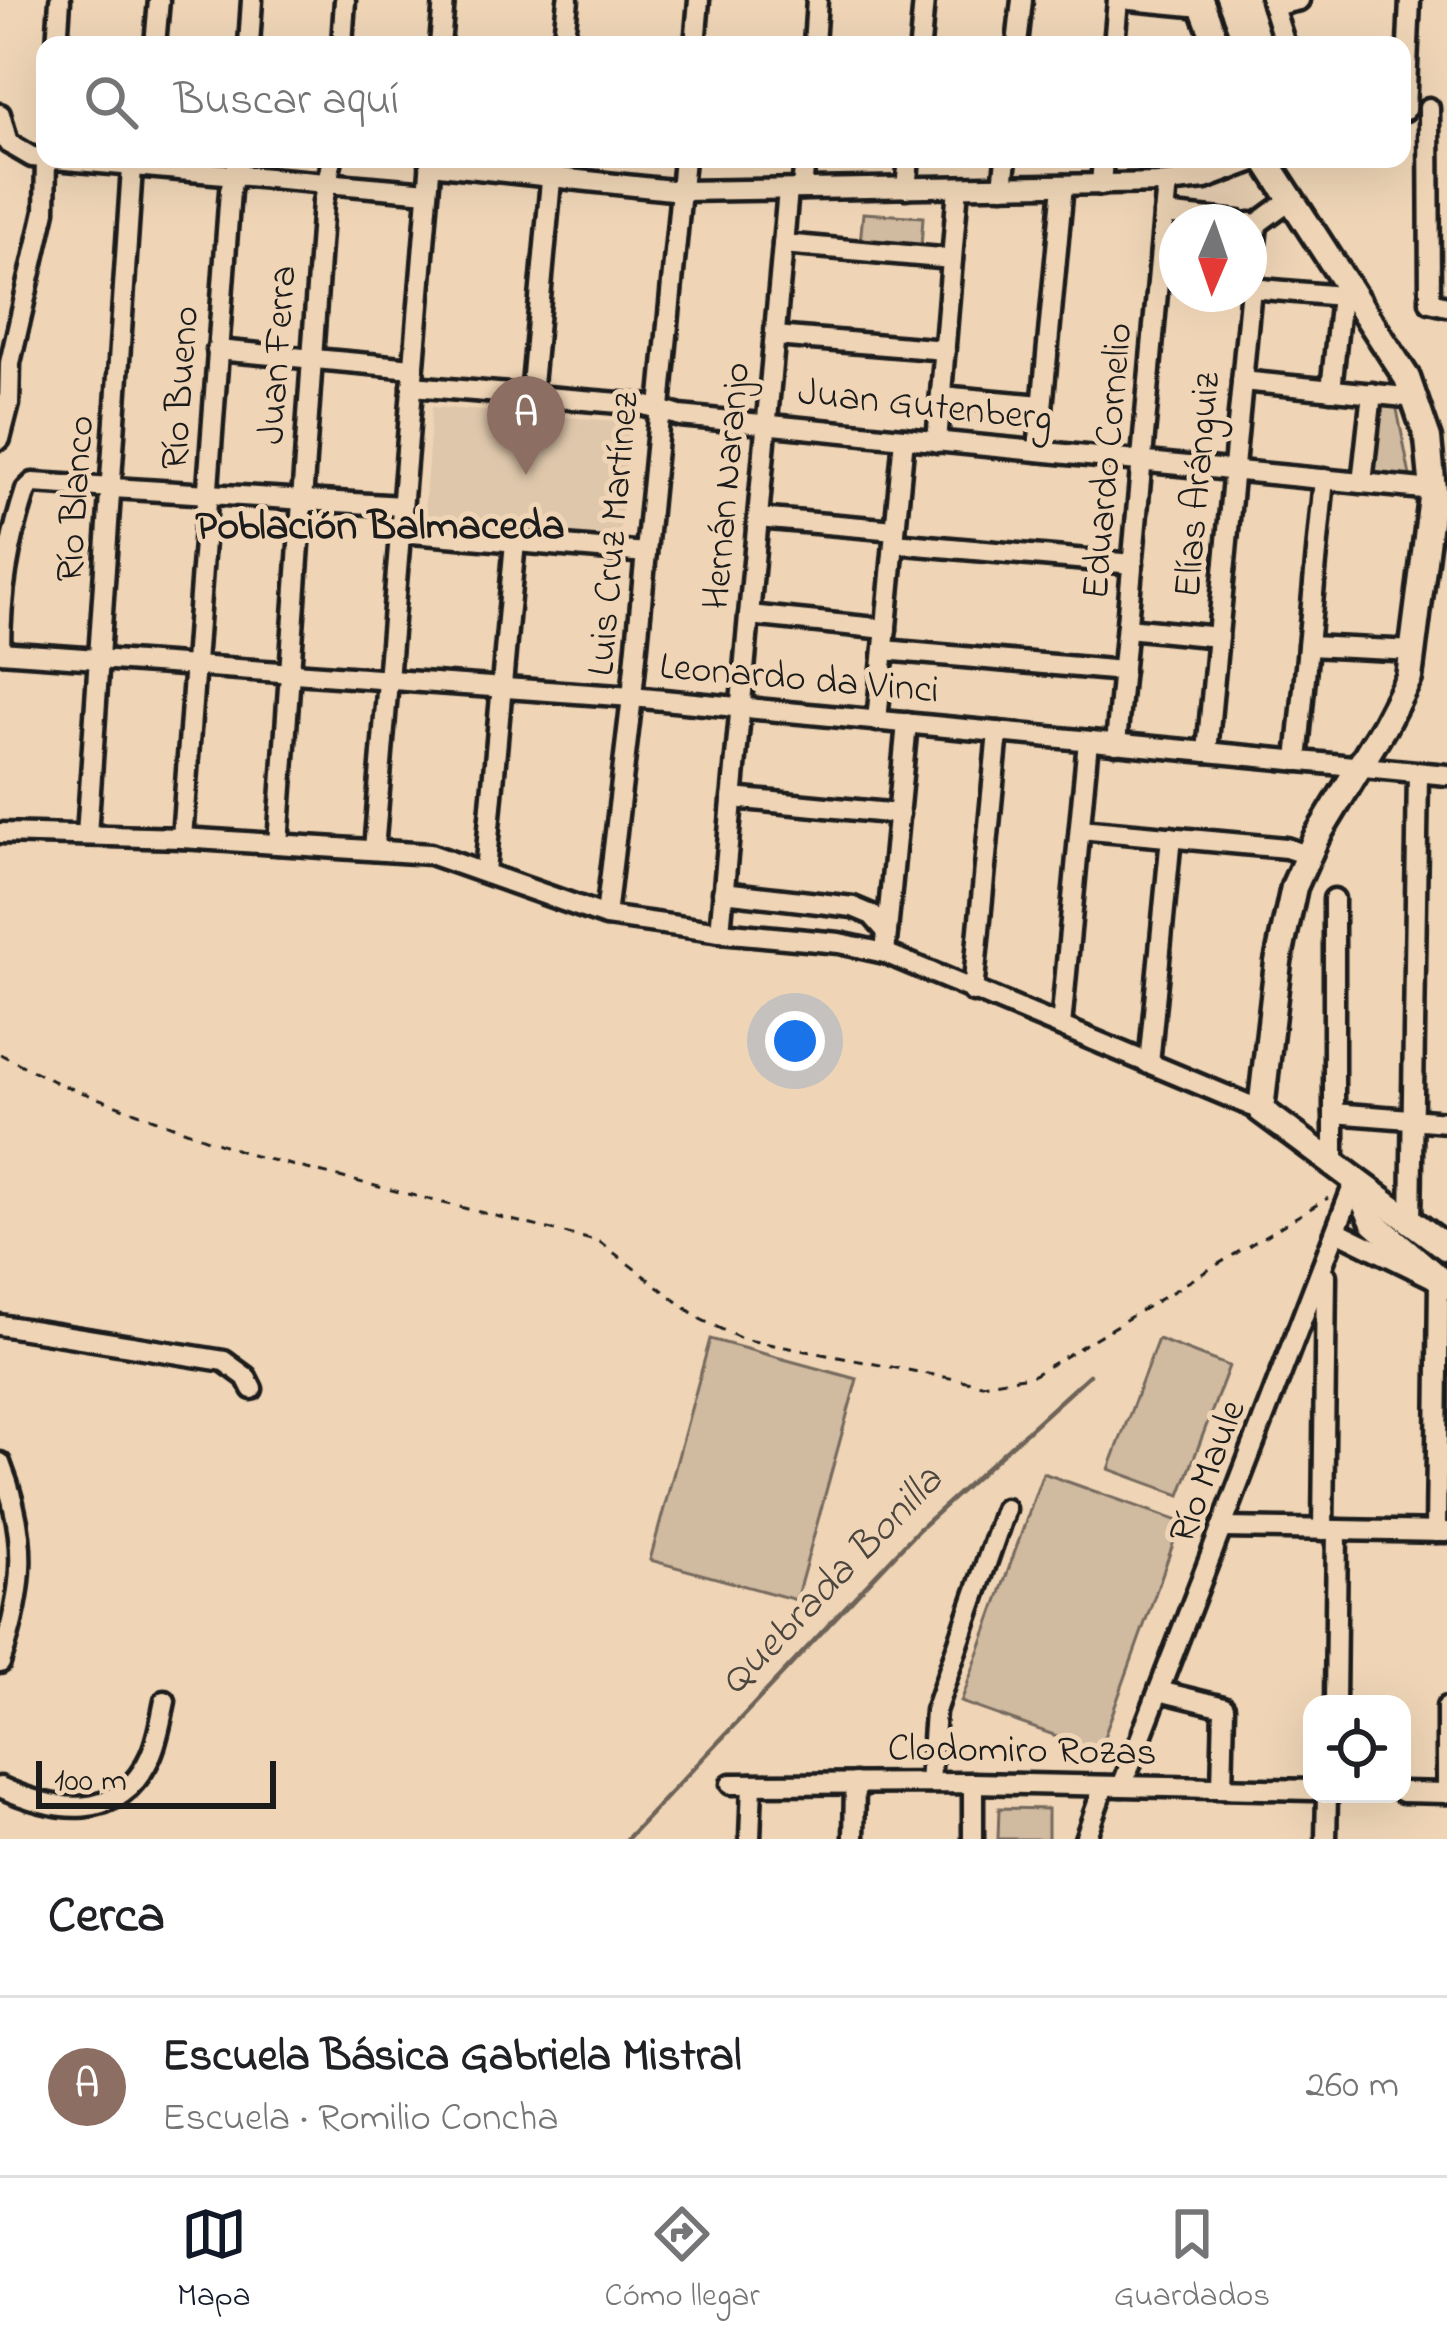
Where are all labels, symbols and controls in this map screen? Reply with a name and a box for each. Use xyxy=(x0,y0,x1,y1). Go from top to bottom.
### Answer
search box xyxy=(36,36,1411,168)
icon: search xyxy=(78,69,144,135)
text: Buscar aquí xyxy=(174,69,399,135)
north arrow xyxy=(1159,204,1267,312)
street label: Juan Ferra xyxy=(244,264,314,446)
street label: Río Bueno xyxy=(148,304,216,472)
street label: Eduardo Cornelio xyxy=(1069,320,1149,602)
street label: Hernán Naranjo xyxy=(689,360,767,612)
street label: Juan Gutenberg xyxy=(795,365,1055,449)
street label: Elías Aránguiz xyxy=(1161,369,1237,600)
pin: A xyxy=(487,376,565,475)
street label: Luis Cruz Martínez xyxy=(574,389,656,678)
street label: Río Blanco xyxy=(43,414,111,584)
district label: Población Balmaceda xyxy=(195,497,565,558)
street label: Leonardo da Vinci xyxy=(657,639,941,721)
your location xyxy=(765,1011,825,1071)
street label: Río Maule xyxy=(1156,1391,1263,1552)
water label: Quebrada Bonilla xyxy=(706,1452,959,1711)
map controls xyxy=(1303,1695,1411,1803)
button: locate xyxy=(1303,1695,1411,1803)
street label: Clodomiro Rozas xyxy=(887,1721,1157,1783)
scale bar xyxy=(36,1755,276,1808)
text: 100 m xyxy=(54,1758,127,1806)
text: Cerca xyxy=(48,1880,165,1955)
text: Escuela Básica Gabriela Mistral xyxy=(162,2025,741,2091)
text: A xyxy=(75,2058,99,2115)
text: 260 m xyxy=(1306,2058,1399,2115)
text: Escuela · Romilio Concha xyxy=(162,2091,558,2148)
tab: Mapa xyxy=(177,2201,251,2321)
tab: Cómo llegar xyxy=(605,2201,760,2321)
tab: Guardados xyxy=(1114,2201,1270,2321)

